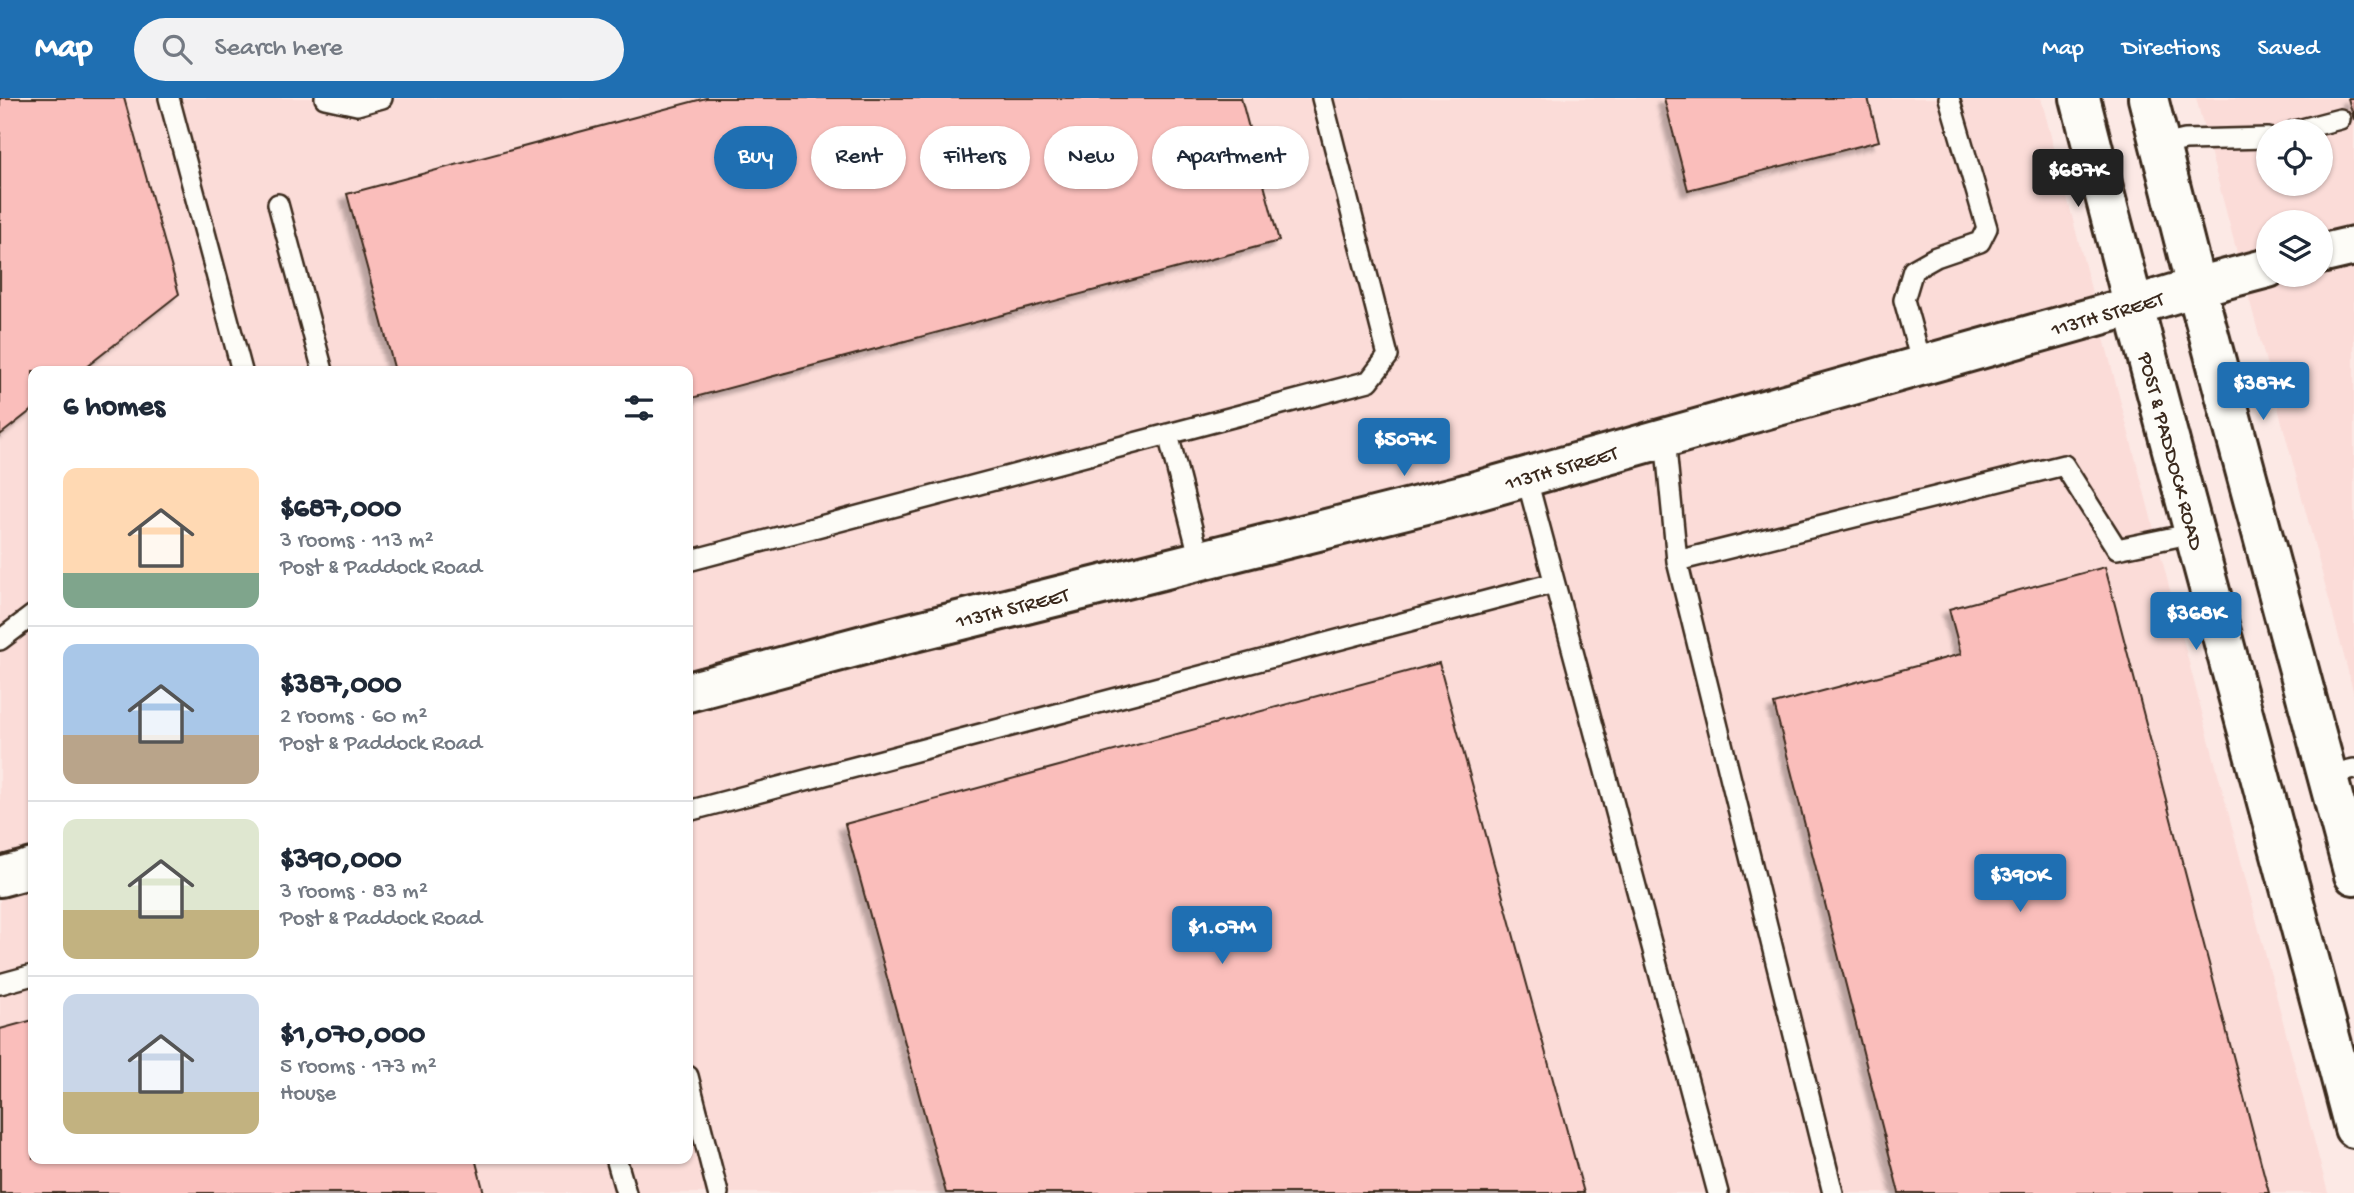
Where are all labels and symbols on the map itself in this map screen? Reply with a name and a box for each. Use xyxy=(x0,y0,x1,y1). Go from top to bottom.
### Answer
pin: $687K xyxy=(2029,150,2127,209)
street label: 113TH STREET xyxy=(2048,288,2168,345)
street label: POST & PADDOCK ROAD xyxy=(2130,350,2207,554)
pin: $387K xyxy=(2214,362,2312,422)
pin: $507K xyxy=(1355,418,1453,478)
street label: 113TH STREET xyxy=(1502,442,1622,499)
street label: 113TH STREET xyxy=(953,584,1073,637)
pin: $368K xyxy=(2147,592,2245,652)
pin: $390K xyxy=(1971,854,2069,914)
pin: $1.07M xyxy=(1165,906,1279,966)

